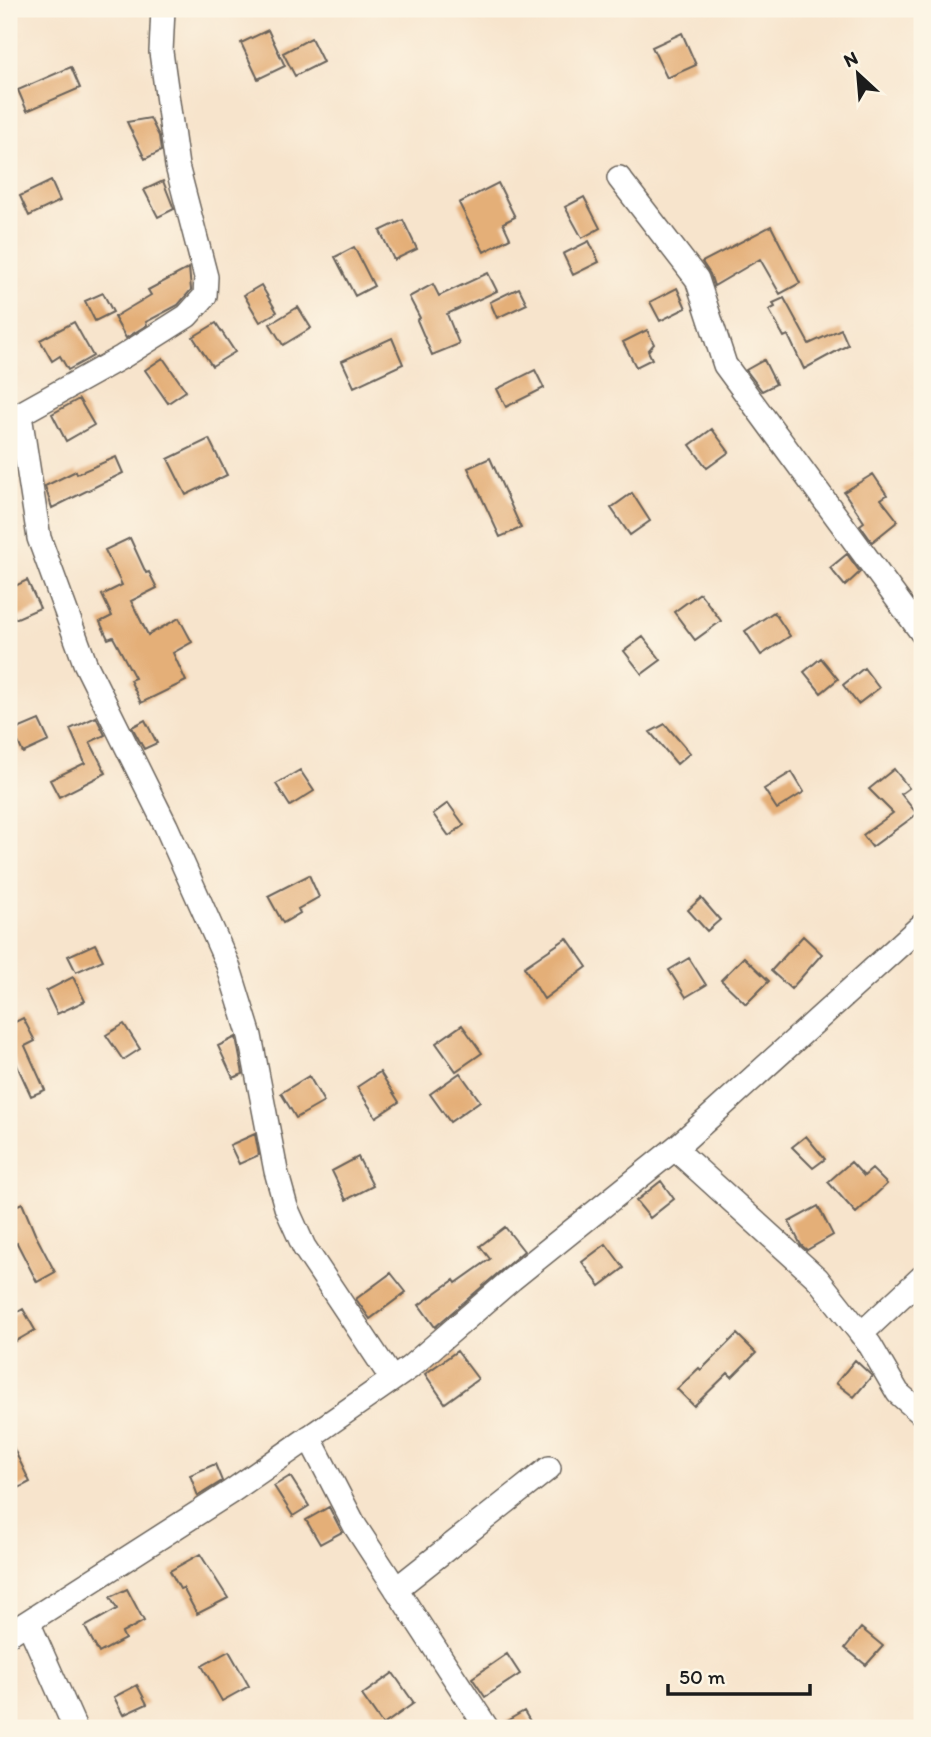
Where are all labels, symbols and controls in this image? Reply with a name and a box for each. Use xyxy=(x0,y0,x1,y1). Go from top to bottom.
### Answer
north arrow xyxy=(822,38,892,108)
text: N xyxy=(840,46,862,72)
scale bar xyxy=(668,1653,810,1697)
text: 50 m xyxy=(679,1664,726,1689)

